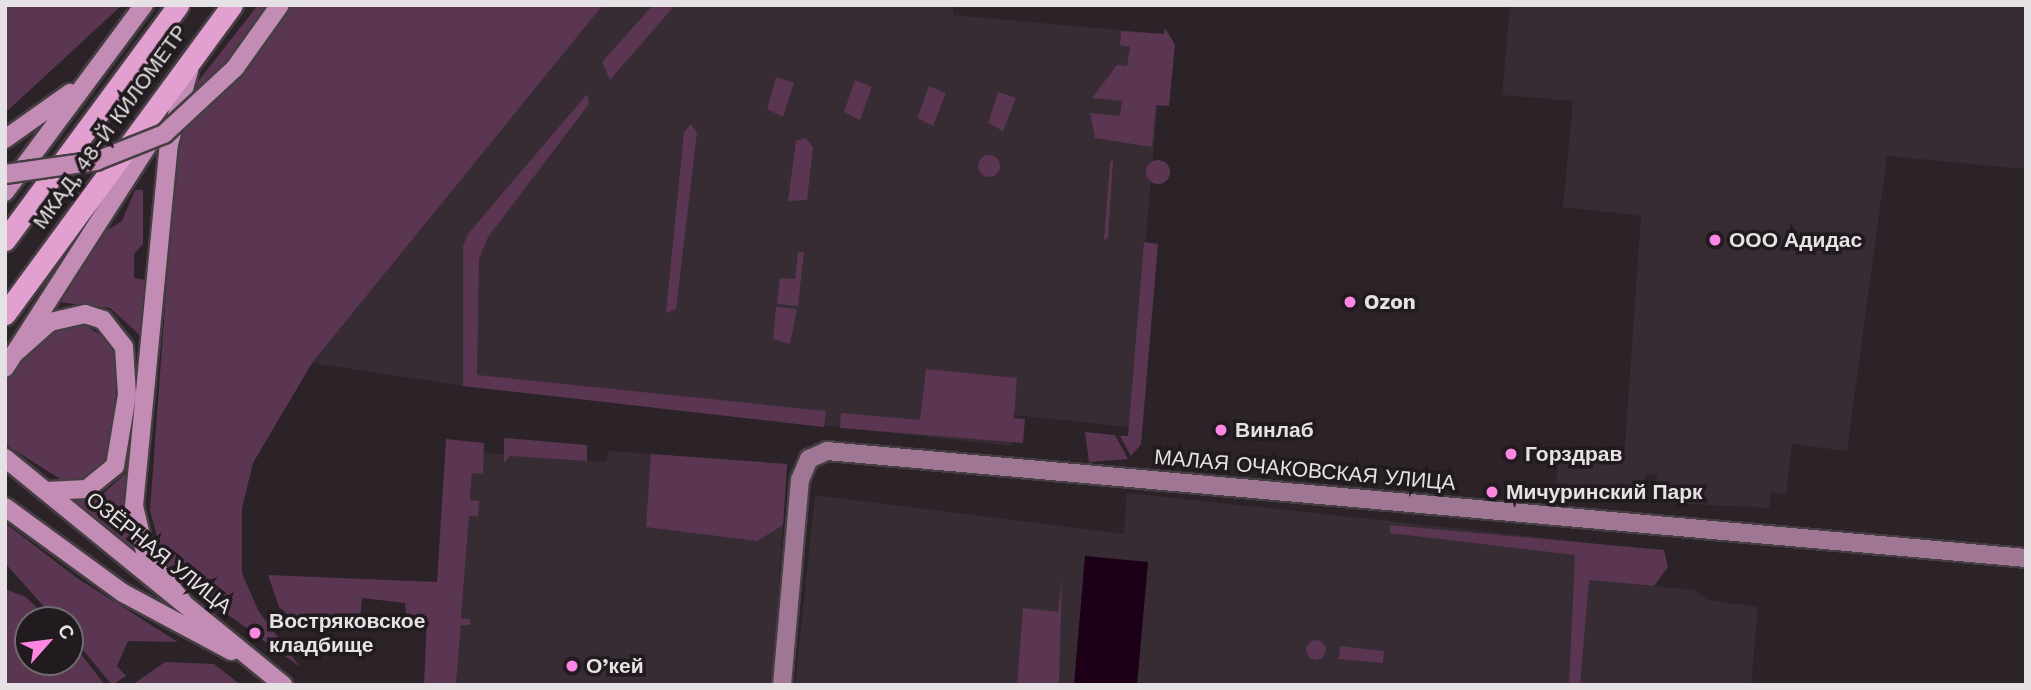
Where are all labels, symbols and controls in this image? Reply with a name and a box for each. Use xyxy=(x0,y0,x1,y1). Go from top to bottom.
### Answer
street label: МКАД, 48-Й КИЛОМЕТР xyxy=(28,20,192,234)
place label: ООО Адидас xyxy=(1729,227,1862,253)
marker: ООО Адидас xyxy=(1707,232,1723,248)
place label: Ozon xyxy=(1364,289,1416,315)
marker: Ozon xyxy=(1342,294,1358,310)
place label: Винлаб xyxy=(1235,417,1314,443)
marker: Винлаб xyxy=(1213,422,1229,438)
place label: Горздрав xyxy=(1525,441,1622,467)
street label: МАЛАЯ ОЧАКОВСКАЯ УЛИЦА xyxy=(1153,444,1457,496)
marker: Горздрав xyxy=(1503,446,1519,462)
place label: Мичуринский Парк xyxy=(1506,479,1703,505)
marker: Мичуринский Парк xyxy=(1484,484,1500,500)
street label: ОЗЁРНАЯ УЛИЦА xyxy=(81,487,237,619)
north arrow xyxy=(14,606,84,676)
place label: Востряковское кладбище xyxy=(269,608,425,658)
text: С xyxy=(53,620,80,643)
marker: Востряковское кладбище xyxy=(247,625,263,641)
place label: О’кей xyxy=(586,653,644,679)
marker: О’кей xyxy=(564,658,580,674)

